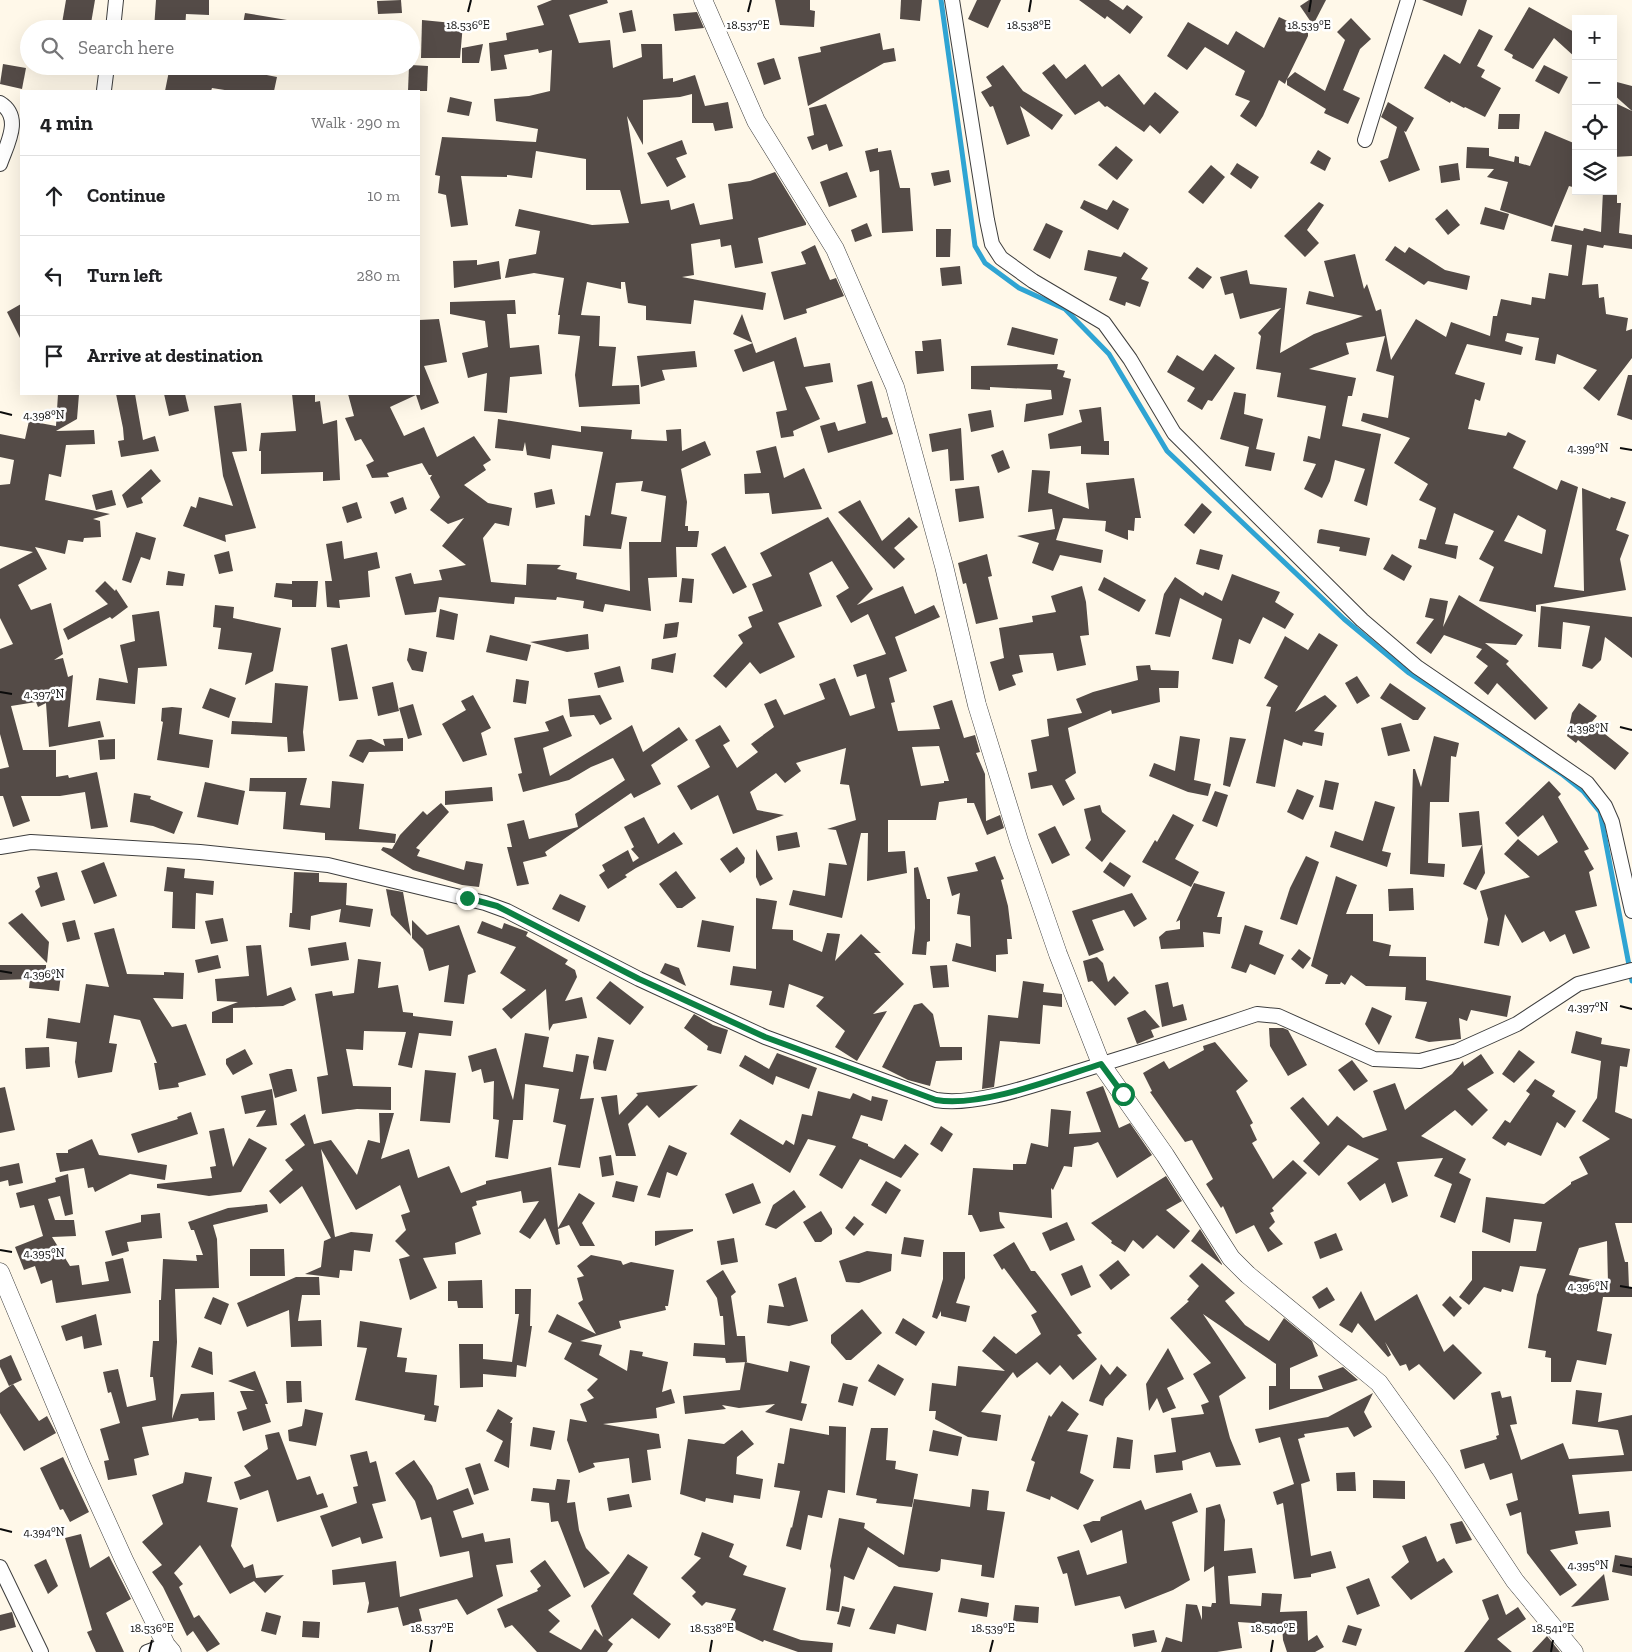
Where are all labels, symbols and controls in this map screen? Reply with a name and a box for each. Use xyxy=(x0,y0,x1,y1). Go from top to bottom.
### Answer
map controls xyxy=(1572,15,1617,195)
button: + xyxy=(1572,15,1617,60)
text: 18.536°E xyxy=(446,18,490,32)
text: 18.537°E xyxy=(727,18,769,32)
text: 18.538°E xyxy=(1007,18,1051,32)
text: 18.539°E xyxy=(1287,18,1331,32)
search box xyxy=(20,20,420,75)
icon: search xyxy=(38,34,66,62)
text: Search here xyxy=(78,36,174,59)
button: − xyxy=(1572,60,1617,105)
button: locate xyxy=(1572,105,1617,150)
text: 4 min xyxy=(40,110,93,135)
text: Walk · 290 m xyxy=(311,113,400,132)
button: layers xyxy=(1572,150,1617,195)
icon: ahead xyxy=(40,182,68,210)
text: Continue xyxy=(87,184,165,207)
text: 10 m xyxy=(367,186,400,205)
icon: left xyxy=(40,262,68,290)
text: Turn left xyxy=(87,264,162,287)
text: 280 m xyxy=(356,266,400,285)
icon: arrive xyxy=(40,342,68,370)
text: Arrive at destination xyxy=(87,344,263,367)
text: 4.398°N xyxy=(23,408,65,422)
text: 4.399°N xyxy=(1567,441,1609,455)
text: 4.397°N xyxy=(24,687,64,701)
text: 4.398°N xyxy=(1567,721,1609,735)
route end xyxy=(456,887,479,910)
text: 4.396°N xyxy=(23,967,65,981)
text: 4.397°N xyxy=(1568,1000,1608,1014)
route start xyxy=(1112,1083,1135,1106)
text: 4.395°N xyxy=(24,1246,65,1260)
text: 4.396°N xyxy=(1567,1279,1609,1293)
text: 4.394°N xyxy=(23,1525,65,1539)
text: 4.395°N xyxy=(1568,1558,1609,1572)
text: 18.536°E xyxy=(130,1621,174,1635)
text: 18.537°E xyxy=(411,1621,453,1635)
text: 18.538°E xyxy=(690,1621,734,1635)
text: 18.539°E xyxy=(971,1621,1015,1635)
text: 18.540°E xyxy=(1251,1621,1295,1635)
text: 18.541°E xyxy=(1532,1621,1574,1635)

